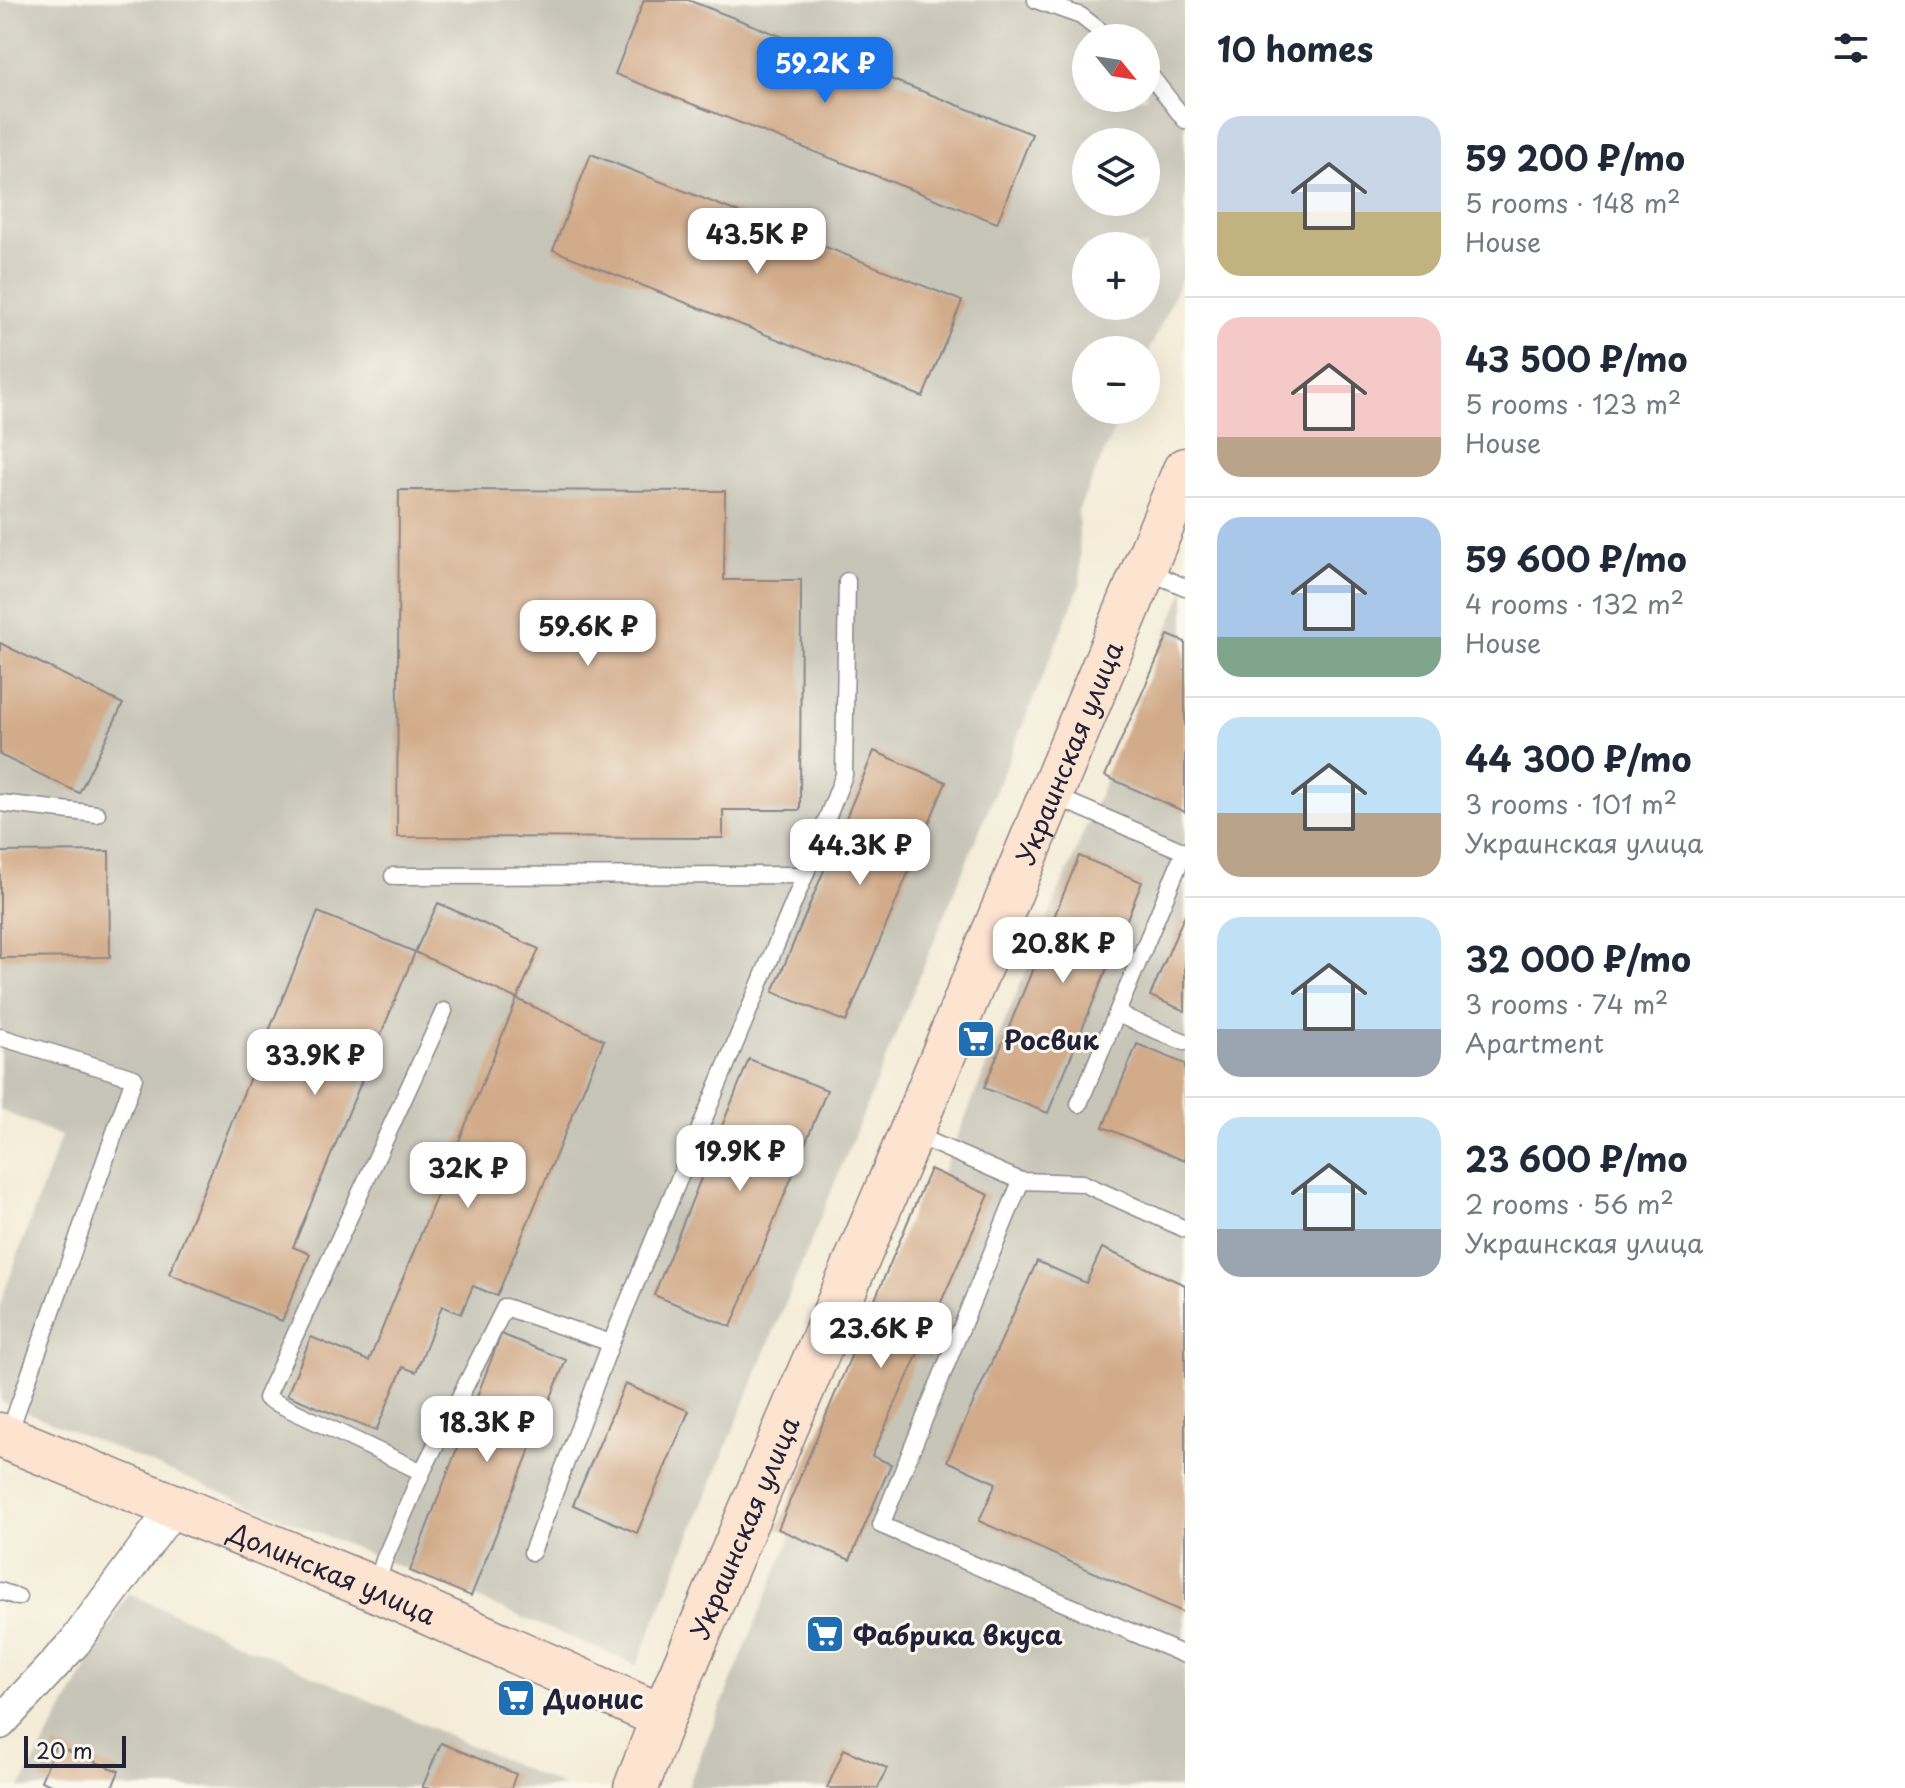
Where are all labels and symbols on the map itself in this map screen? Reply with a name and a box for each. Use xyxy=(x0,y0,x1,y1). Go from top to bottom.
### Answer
north arrow xyxy=(1072,24,1160,112)
pin: 59.2K ₽ xyxy=(751,37,899,105)
pin: 43.5K ₽ xyxy=(683,208,831,276)
pin: 59.6K ₽ xyxy=(514,600,662,668)
street label: Украинская улица xyxy=(1005,634,1132,870)
pin: 44.3K ₽ xyxy=(786,819,934,887)
pin: 20.8K ₽ xyxy=(989,917,1137,985)
supermarket icon: Росвик xyxy=(955,1018,997,1060)
place label: Росвик xyxy=(1004,1020,1099,1059)
pin: 33.9K ₽ xyxy=(241,1029,389,1097)
pin: 19.9K ₽ xyxy=(666,1125,814,1193)
pin: 32K ₽ xyxy=(412,1142,524,1210)
pin: 23.6K ₽ xyxy=(807,1302,955,1370)
pin: 18.3K ₽ xyxy=(413,1396,561,1464)
street label: Украинская улица xyxy=(679,1409,808,1645)
street label: Долинская улица xyxy=(222,1511,443,1634)
supermarket icon: Фабрика вкуса xyxy=(804,1613,846,1655)
place label: Фабрика вкуса xyxy=(853,1615,1063,1654)
supermarket icon: Дионис xyxy=(495,1677,537,1719)
place label: Дионис xyxy=(543,1679,644,1718)
scale bar xyxy=(24,1732,126,1768)

